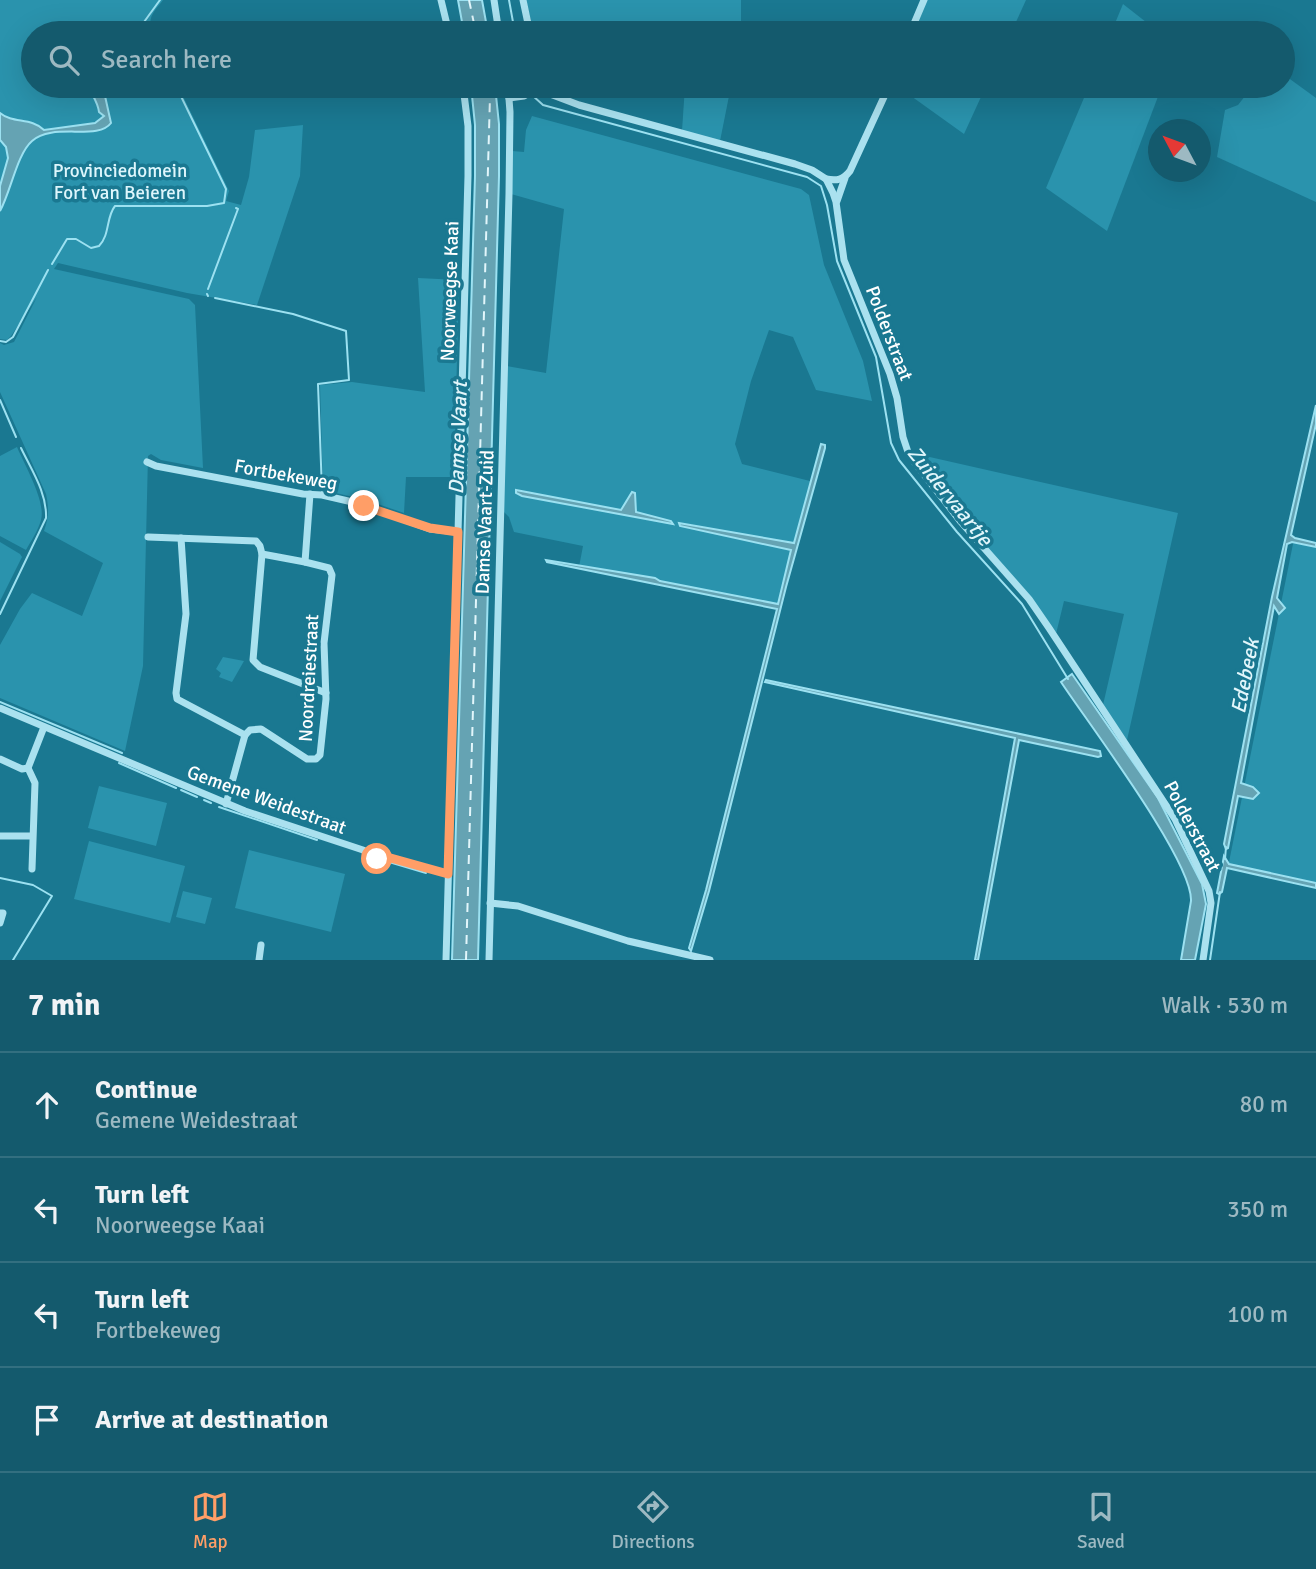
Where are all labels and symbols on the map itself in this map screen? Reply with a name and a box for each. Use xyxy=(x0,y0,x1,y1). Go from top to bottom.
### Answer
north arrow xyxy=(1148,119,1211,182)
park label: Provinciedomein Fort van Beieren xyxy=(53,159,187,205)
street label: Noorweegse Kaai xyxy=(436,220,464,362)
street label: Polderstraat xyxy=(860,283,918,385)
water label: Damse Vaart xyxy=(443,378,473,495)
water label: Zuidervaartje xyxy=(902,441,999,552)
street label: Damse Vaart-Zuid xyxy=(470,449,500,595)
street label: Fortbekeweg xyxy=(232,454,339,496)
route end xyxy=(348,490,379,521)
street label: Noordreiestraat xyxy=(294,613,324,743)
water label: Edebeek xyxy=(1225,634,1265,716)
street label: Gemene Weidestraat xyxy=(184,760,350,840)
street label: Polderstraat xyxy=(1158,777,1226,876)
route start xyxy=(361,843,392,874)

